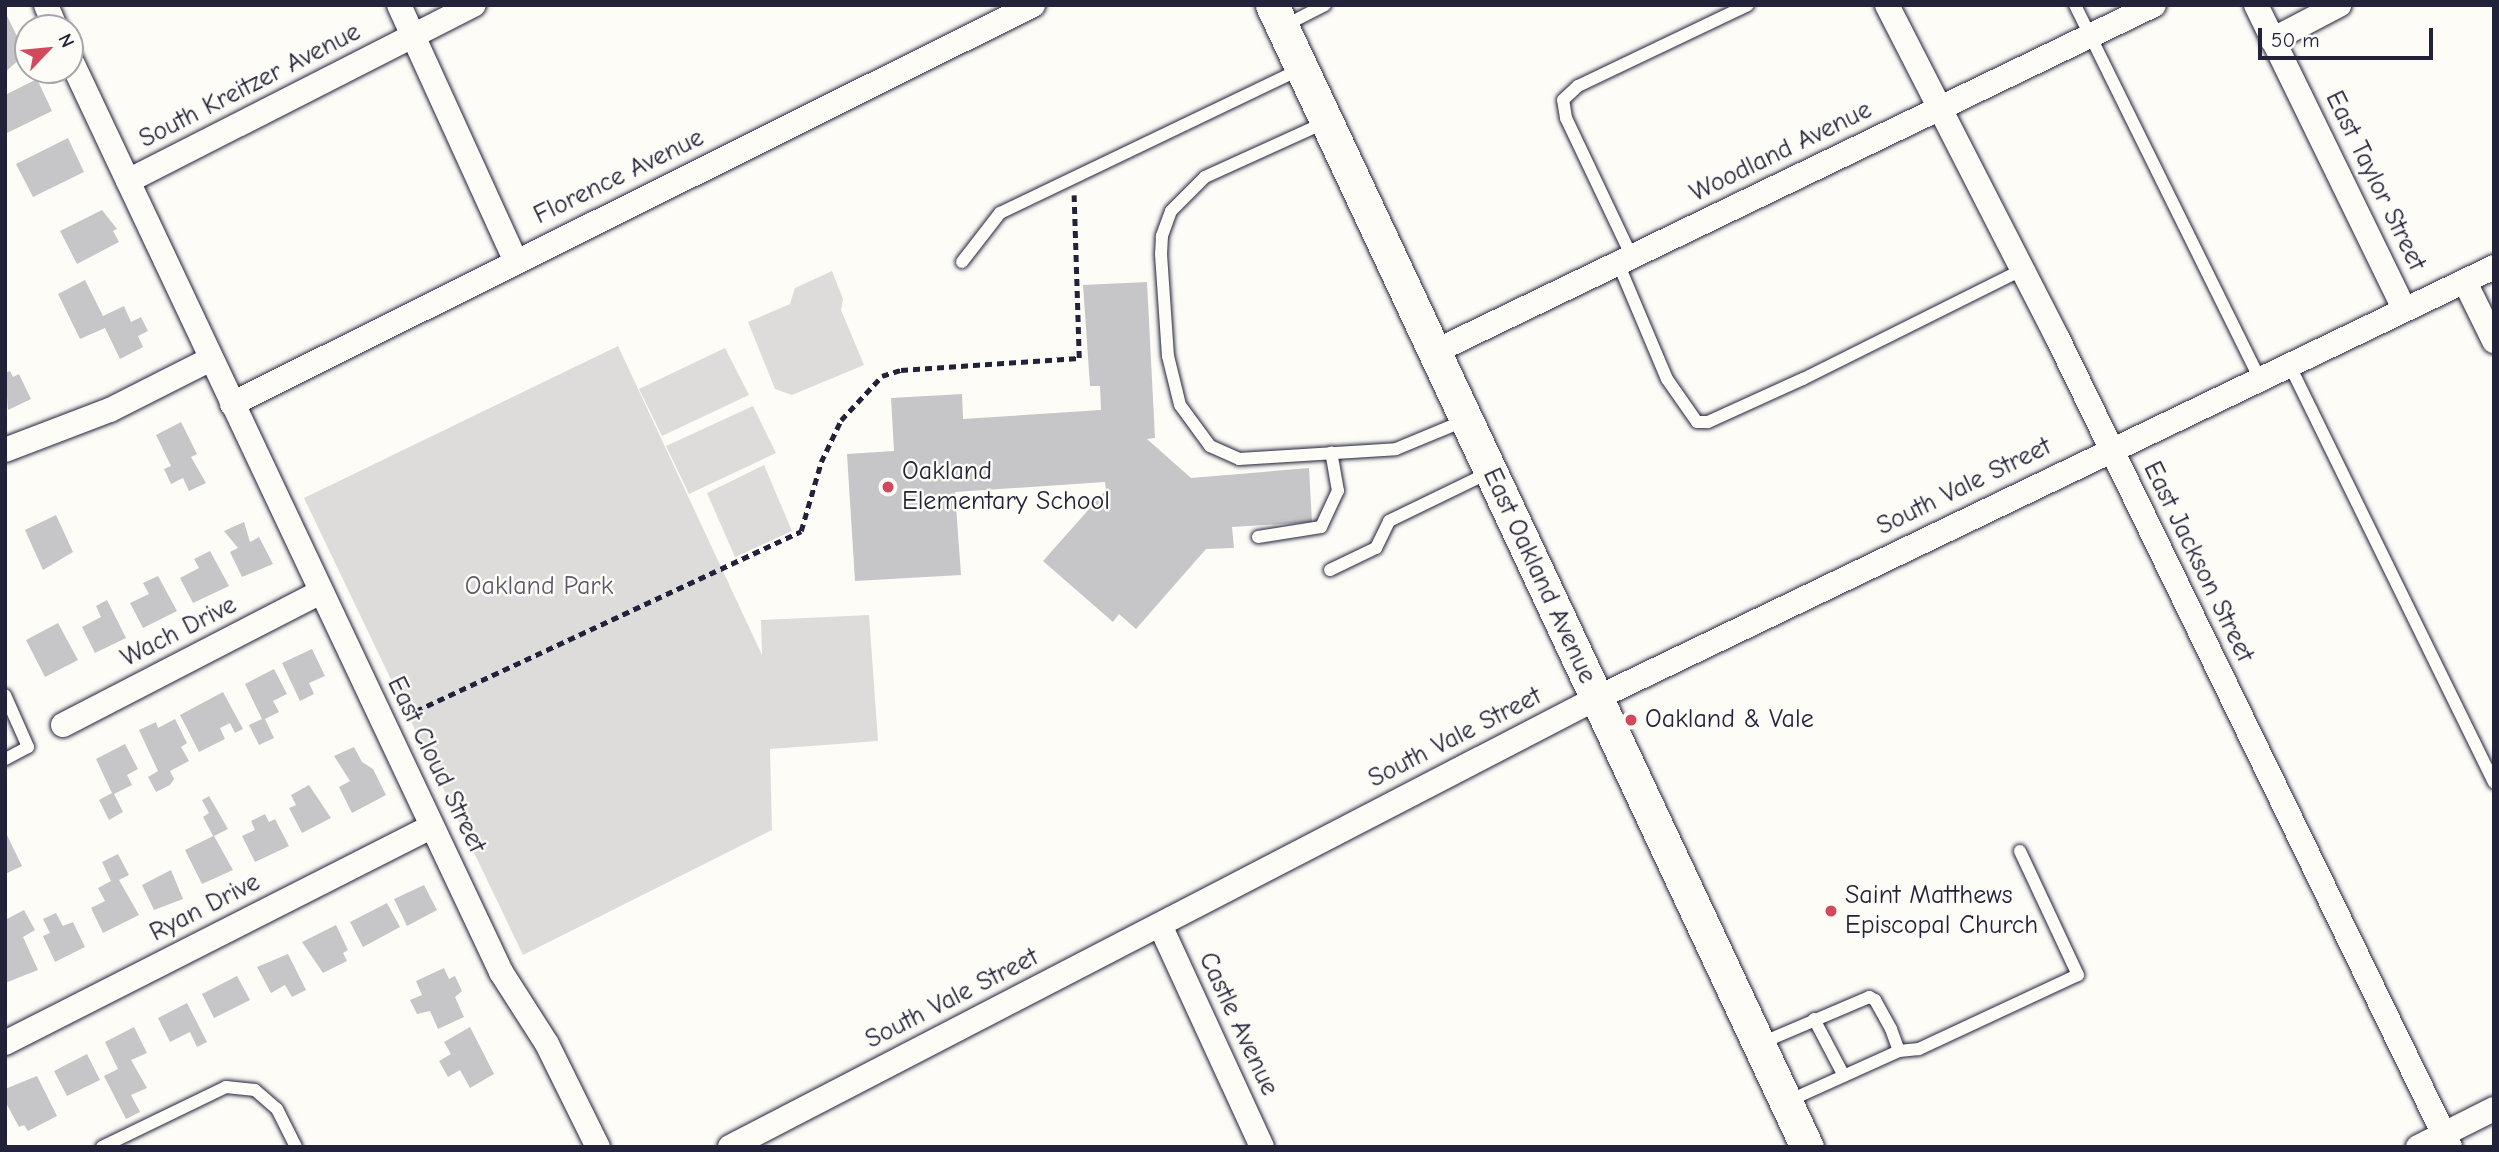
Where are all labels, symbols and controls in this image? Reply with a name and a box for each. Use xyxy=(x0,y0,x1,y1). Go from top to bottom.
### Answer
north arrow xyxy=(14,14,84,84)
scale bar xyxy=(2261,14,2436,58)
street label: South Kreitzer Avenue xyxy=(134,17,366,155)
text: 50 m xyxy=(2271,28,2320,52)
text: N xyxy=(53,30,79,51)
street label: East Taylor Street xyxy=(2318,86,2432,276)
street label: Woodland Avenue xyxy=(1685,95,1877,209)
street label: Florence Avenue xyxy=(529,122,709,232)
street label: South Vale Street xyxy=(1872,431,2056,543)
place label: Oakland Elementary School xyxy=(902,456,1110,518)
street label: East Jackson Street xyxy=(2136,457,2260,667)
street label: East Oakland Avenue xyxy=(1475,463,1603,689)
marker: Oakland Elementary School xyxy=(880,479,896,495)
park label: Oakland Park xyxy=(465,571,613,603)
street label: Wach Drive xyxy=(116,590,242,674)
street label: East Cloud Street xyxy=(380,672,492,858)
street label: South Vale Street xyxy=(1363,681,1547,795)
place label: Oakland & Vale xyxy=(1645,704,1814,736)
marker: Oakland & Vale xyxy=(1623,712,1639,728)
street label: Ryan Drive xyxy=(145,867,265,949)
place label: Saint Matthews Episcopal Church xyxy=(1845,880,2038,942)
marker: Saint Matthews Episcopal Church xyxy=(1823,903,1839,919)
street label: South Vale Street xyxy=(860,942,1044,1056)
street label: Castle Avenue xyxy=(1191,948,1285,1100)

